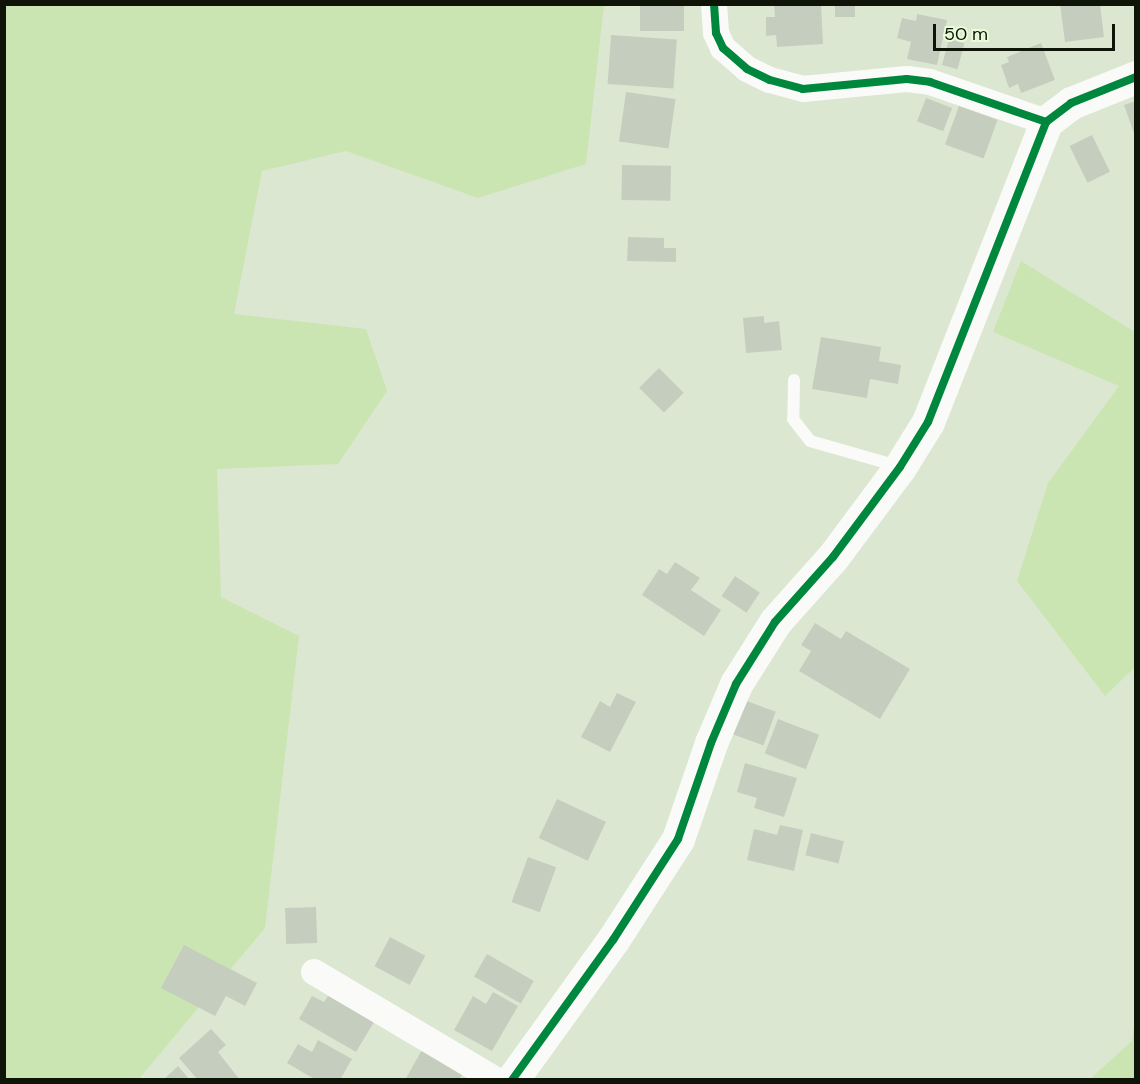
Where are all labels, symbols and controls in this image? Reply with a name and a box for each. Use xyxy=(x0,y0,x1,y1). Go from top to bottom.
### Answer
scale bar xyxy=(936,12,1118,50)
text: 50 m xyxy=(944,22,988,46)

